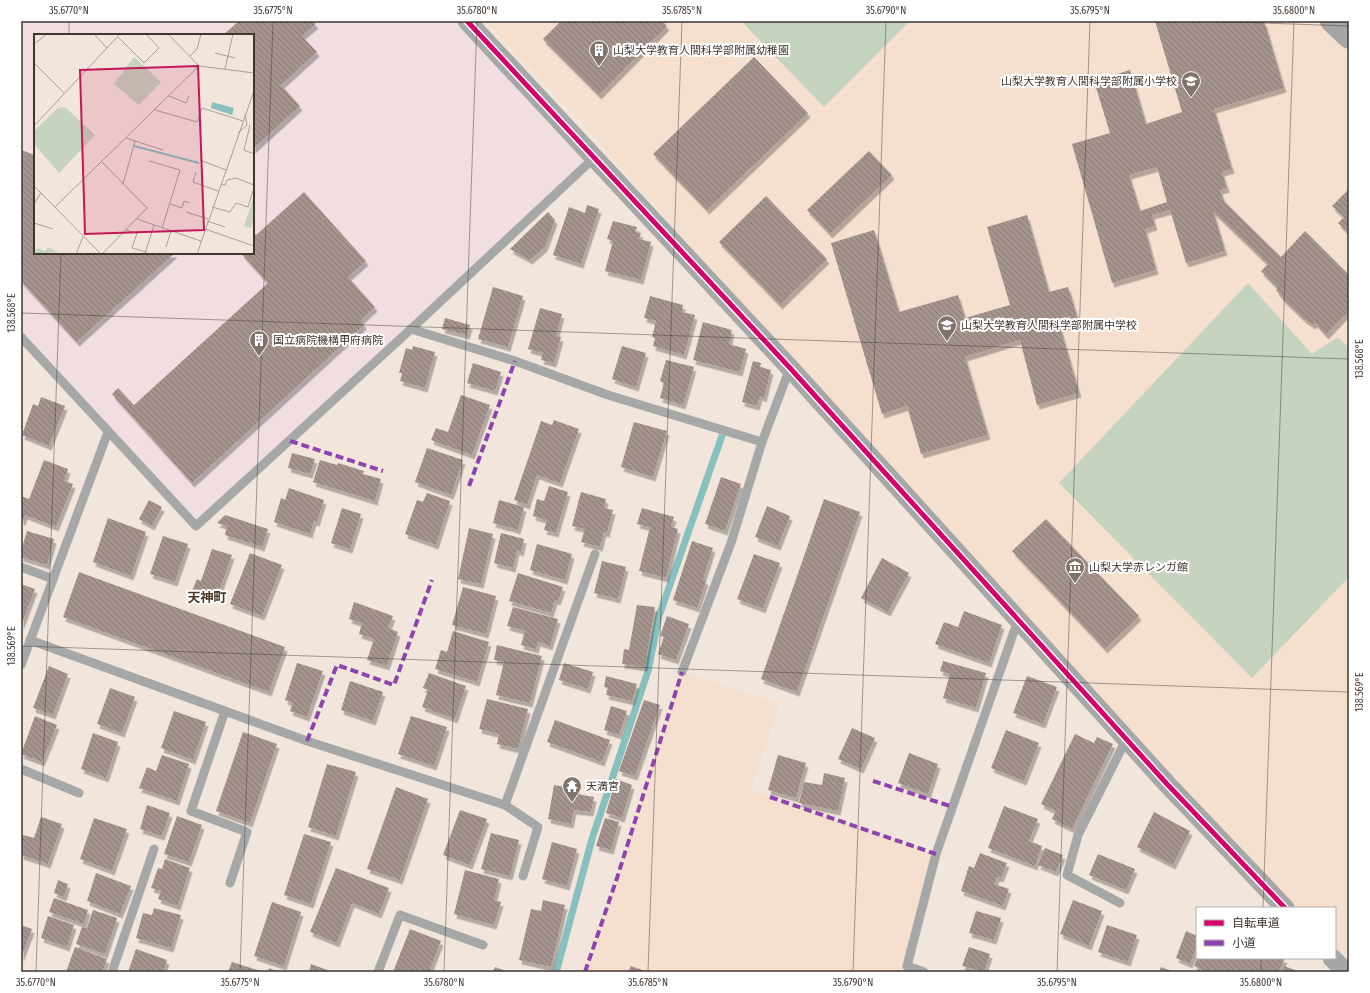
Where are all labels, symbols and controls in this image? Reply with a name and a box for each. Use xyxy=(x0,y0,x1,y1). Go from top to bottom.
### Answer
text: 35.6770°N xyxy=(49,5,89,17)
text: 35.6775°N xyxy=(253,5,293,17)
text: 35.6780°N xyxy=(457,5,497,17)
text: 35.6785°N xyxy=(662,5,702,17)
text: 35.6790°N xyxy=(866,5,906,17)
text: 35.6795°N xyxy=(1070,5,1110,17)
text: 35.6800°N xyxy=(1273,5,1315,17)
inset map xyxy=(34,34,254,254)
building icon: 山梨大学教育人間科学部附属幼稚園 xyxy=(588,39,610,67)
place label: 山梨大学教育人間科学部附属幼稚園 xyxy=(613,44,789,57)
school or university icon: 山梨大学教育人間科学部附属小学校 xyxy=(1180,70,1202,98)
place label: 山梨大学教育人間科学部附属小学校 xyxy=(1001,75,1177,88)
text: 138.568°E xyxy=(6,293,18,333)
school or university icon: 山梨大学教育人間科学部附属中学校 xyxy=(936,314,958,342)
place label: 山梨大学教育人間科学部附属中学校 xyxy=(961,319,1137,332)
building icon: 国立病院機構甲府病院 xyxy=(248,329,270,357)
place label: 国立病院機構甲府病院 xyxy=(273,334,383,347)
text: 138.568°E xyxy=(1354,339,1366,379)
museum icon: 山梨大学赤レンガ館 xyxy=(1064,556,1086,584)
place label: 山梨大学赤レンガ館 xyxy=(1089,561,1188,574)
district label: 天神町 xyxy=(187,590,227,605)
text: 138.569°E xyxy=(6,626,18,666)
text: 138.569°E xyxy=(1354,672,1366,712)
temple icon: 天満宮 xyxy=(561,775,583,803)
place label: 天満宮 xyxy=(586,780,619,793)
legend xyxy=(1196,907,1336,959)
text: 自転車道 xyxy=(1232,916,1280,930)
text: 小道 xyxy=(1232,936,1256,950)
text: 35.6770°N xyxy=(16,977,56,989)
text: 35.6775°N xyxy=(220,977,260,989)
text: 35.6780°N xyxy=(424,977,464,989)
text: 35.6785°N xyxy=(628,977,668,989)
text: 35.6790°N xyxy=(833,977,873,989)
text: 35.6795°N xyxy=(1037,977,1077,989)
text: 35.6800°N xyxy=(1240,977,1282,989)

